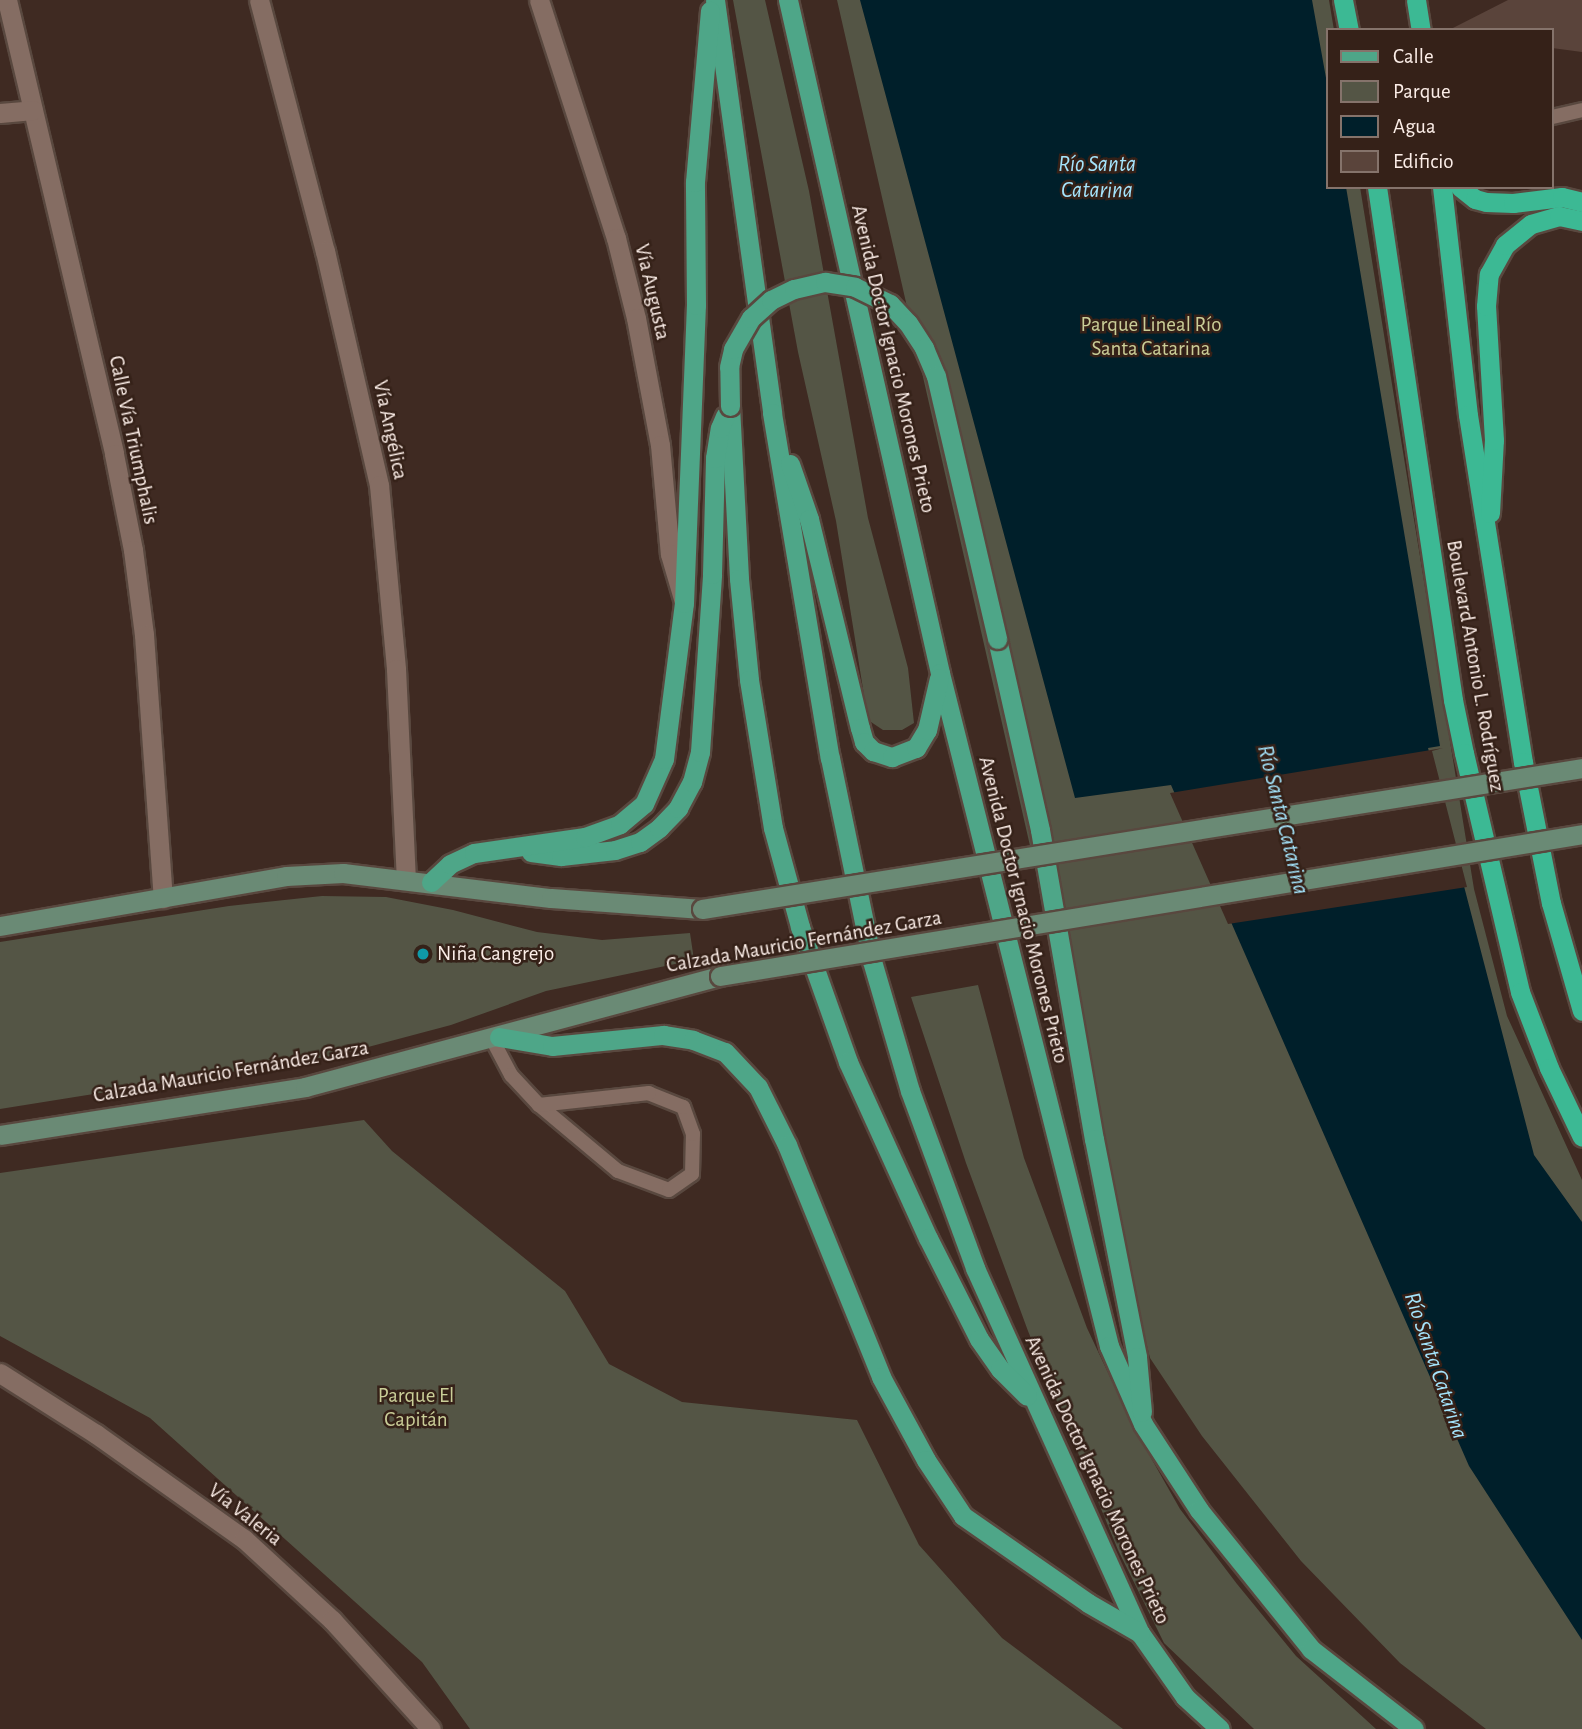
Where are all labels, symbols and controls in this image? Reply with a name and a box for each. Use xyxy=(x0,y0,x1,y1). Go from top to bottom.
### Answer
legend xyxy=(1326,28,1554,189)
text: Calle xyxy=(1393,46,1434,67)
text: Parque xyxy=(1393,81,1451,102)
text: Agua xyxy=(1393,116,1436,137)
water label: Río Santa Catarina xyxy=(1058,151,1136,205)
text: Edificio xyxy=(1393,151,1454,172)
street label: Avenida Doctor Ignacio Morones Prieto xyxy=(845,203,941,515)
street label: Vía Augusta xyxy=(629,242,675,342)
park label: Parque Lineal Río Santa Catarina xyxy=(1081,312,1221,362)
street label: Calle Vía Triumphalis xyxy=(103,353,163,527)
street label: Vía Angélica xyxy=(367,378,413,482)
street label: Boulevard Antonio L. Rodríguez xyxy=(1440,538,1510,794)
water label: Río Santa Catarina xyxy=(1250,742,1314,898)
street label: Avenida Doctor Ignacio Morones Prieto xyxy=(973,754,1073,1066)
street label: Calzada Mauricio Fernández Garza xyxy=(664,905,944,979)
place label: Niña Cangrejo xyxy=(437,941,554,967)
marker: Niña Cangrejo xyxy=(415,946,431,962)
street label: Calzada Mauricio Fernández Garza xyxy=(91,1035,371,1109)
water label: Río Santa Catarina xyxy=(1397,1289,1473,1443)
street label: Avenida Doctor Ignacio Morones Prieto xyxy=(1019,1332,1175,1628)
park label: Parque El Capitán xyxy=(378,1383,454,1433)
street label: Vía Valeria xyxy=(203,1478,287,1552)

